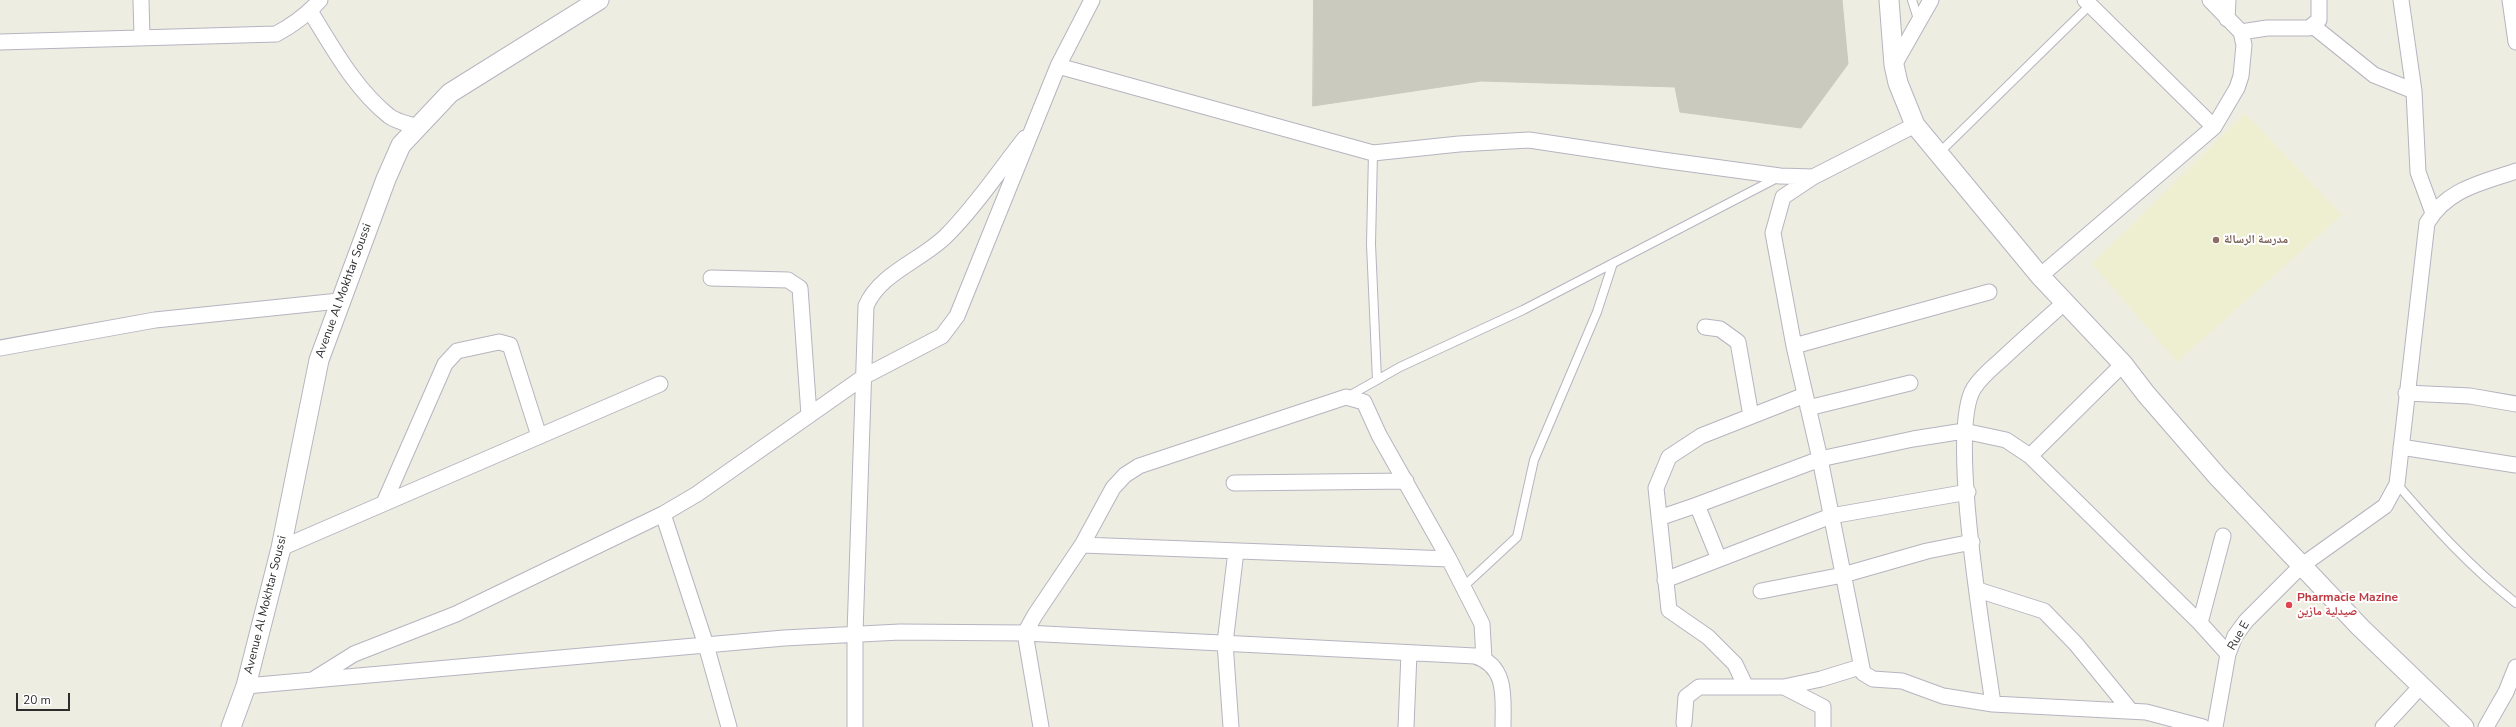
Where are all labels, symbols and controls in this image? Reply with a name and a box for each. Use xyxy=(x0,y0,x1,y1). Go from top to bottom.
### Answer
street label: Avenue Al Mokhtar Soussi xyxy=(313,222,375,360)
place label: مدرسة الرسالة xyxy=(2224,233,2288,247)
marker: مدرسة الرسالة xyxy=(2211,235,2221,245)
street label: Avenue Al Mokhtar Soussi xyxy=(242,534,290,676)
place label: Pharmacie Mazine صيدلية مازين xyxy=(2297,591,2398,619)
marker: Pharmacie Mazine صيدلية مازين xyxy=(2284,600,2294,610)
street label: Rue E xyxy=(2225,619,2253,653)
scale bar xyxy=(18,685,72,711)
text: 20 m xyxy=(23,692,51,708)

